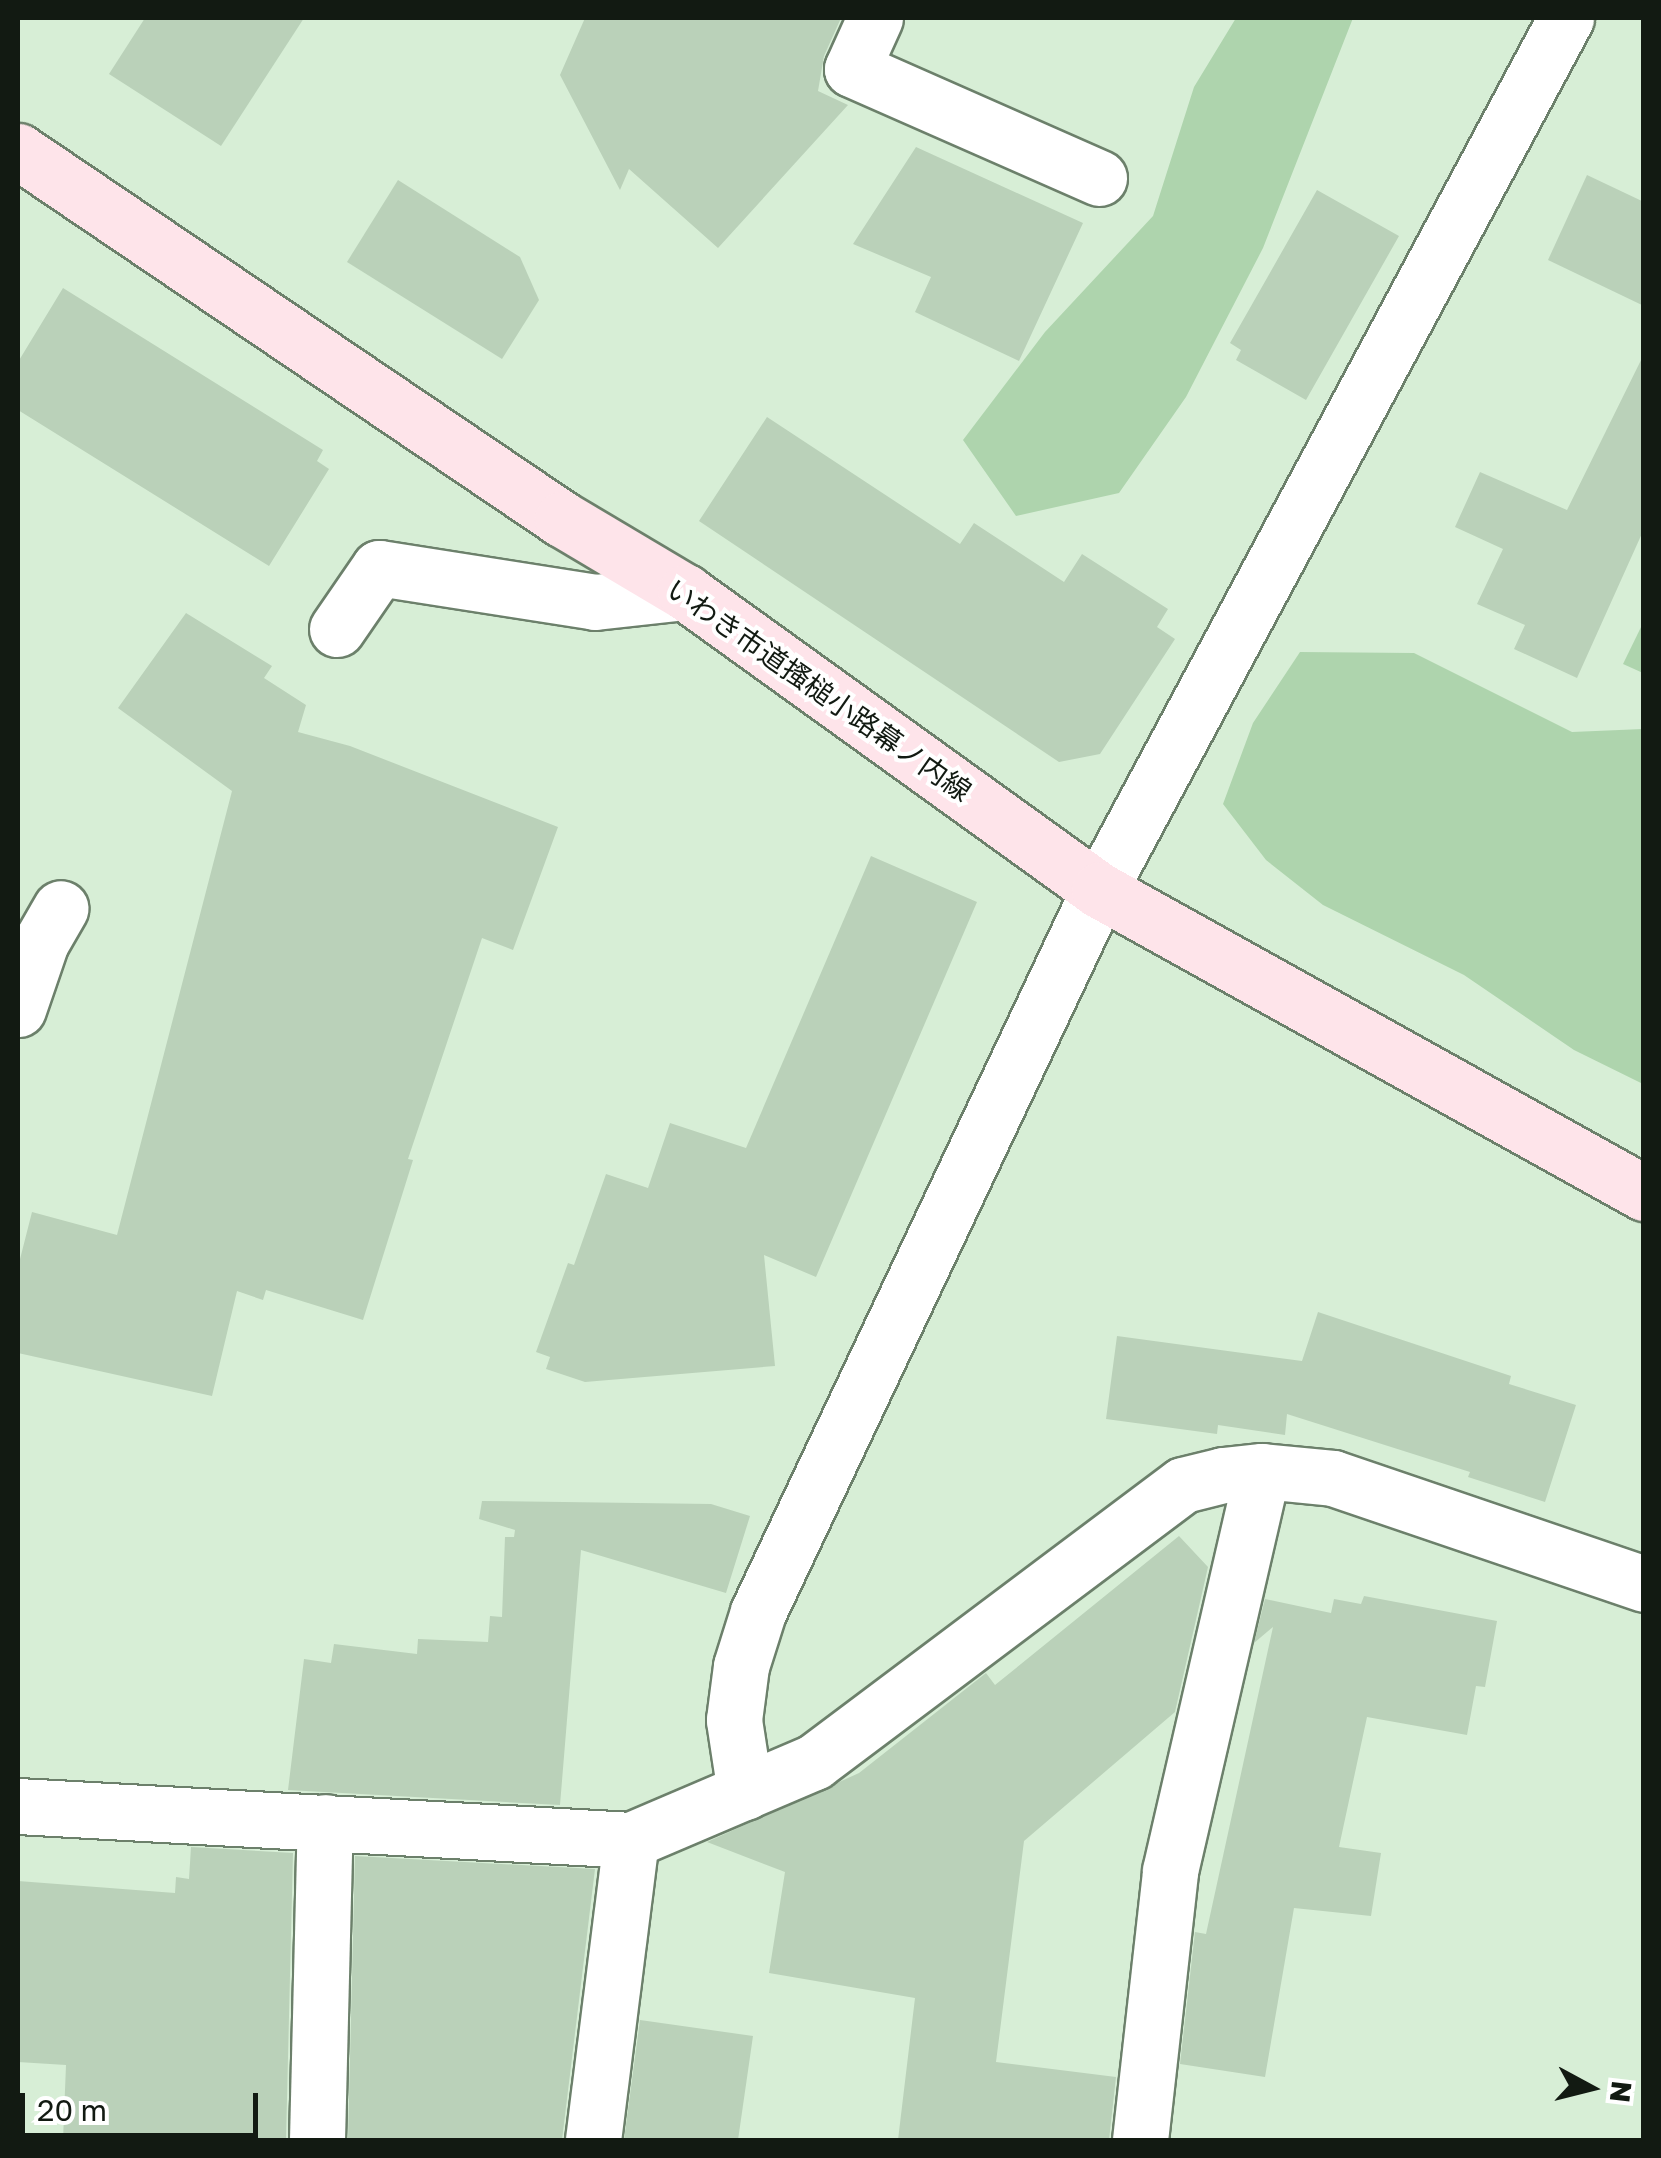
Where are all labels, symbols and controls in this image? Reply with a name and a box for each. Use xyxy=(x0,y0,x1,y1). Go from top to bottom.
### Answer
street label: いわき市道搔槌小路幕ノ内線 xyxy=(660,572,978,808)
north arrow xyxy=(1541,2038,1641,2138)
scale bar xyxy=(25,2073,262,2135)
text: N xyxy=(1604,2079,1639,2104)
text: 20 m xyxy=(37,2092,107,2128)

